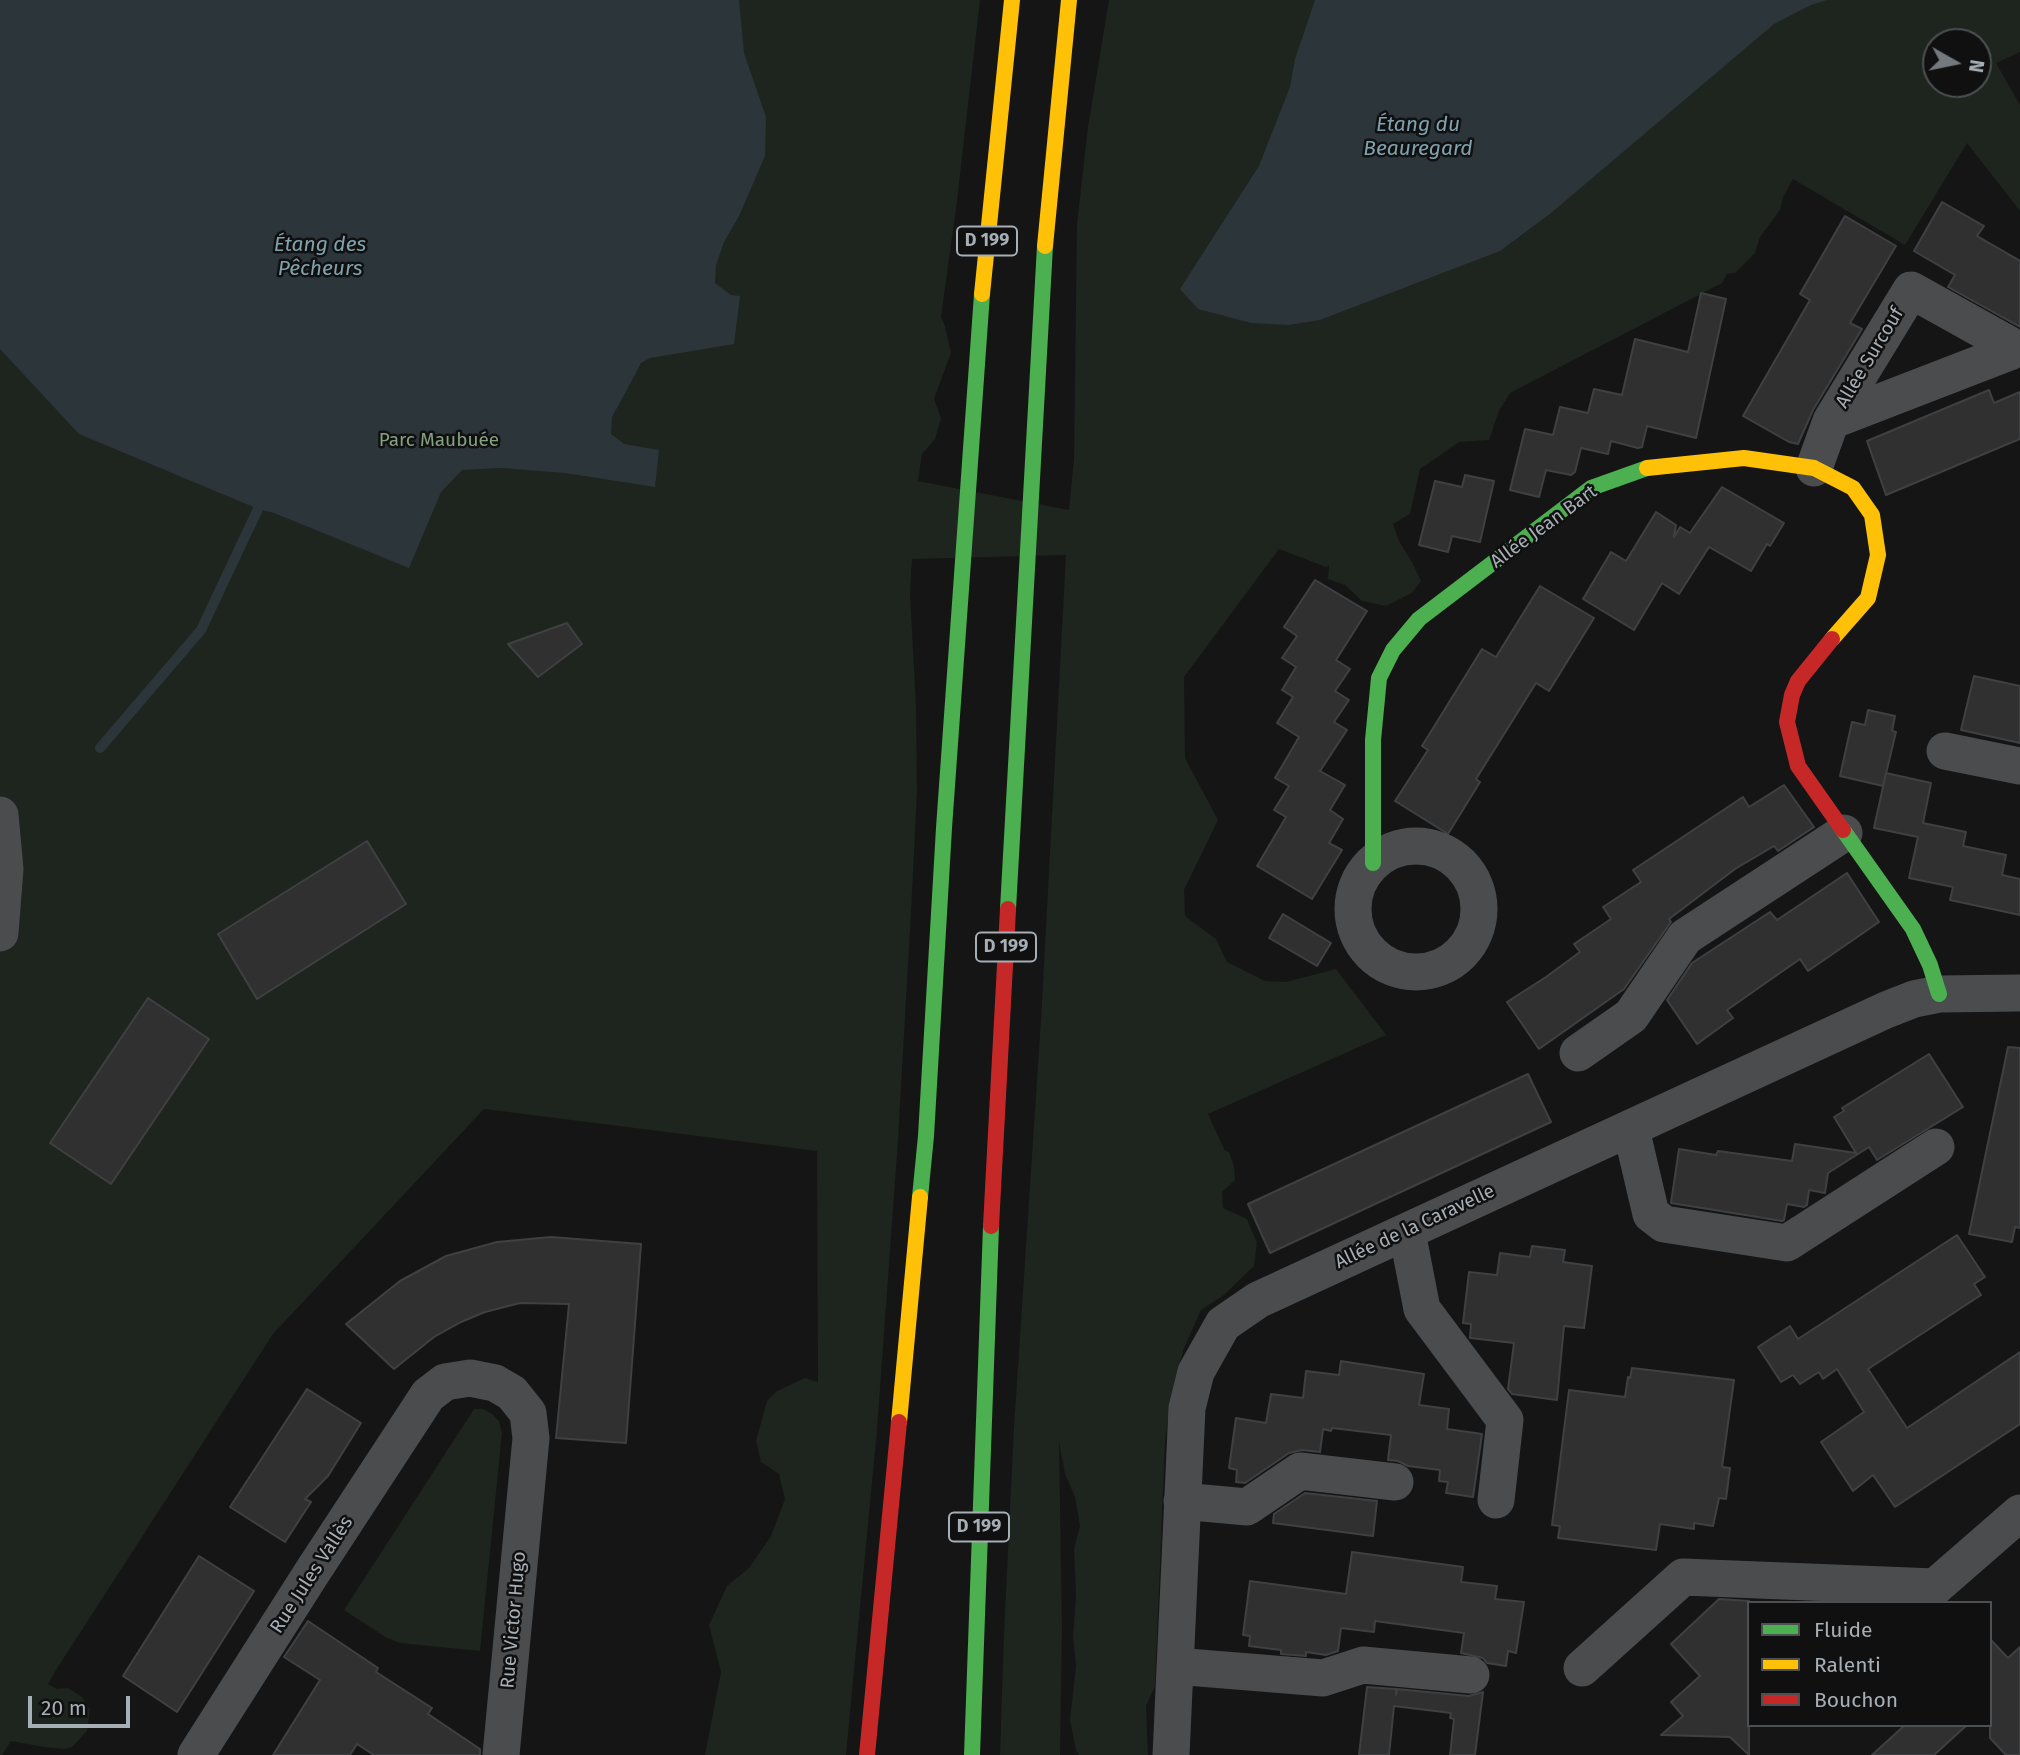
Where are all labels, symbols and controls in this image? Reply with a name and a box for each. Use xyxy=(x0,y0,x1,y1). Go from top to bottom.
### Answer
north arrow xyxy=(1922,28,1992,98)
text: N xyxy=(1964,58,1989,74)
water label: Étang du Beauregard xyxy=(1363,112,1473,162)
road number: D 199 xyxy=(957,227,1017,256)
water label: Étang des Pêcheurs xyxy=(274,232,366,282)
street label: Allée Surcouf xyxy=(1831,304,1909,412)
park label: Parc Maubuée xyxy=(379,430,499,452)
street label: Allée Jean Bart xyxy=(1486,481,1602,573)
road number: D 199 xyxy=(976,932,1036,962)
street label: Allée de la Caravelle xyxy=(1331,1180,1499,1274)
street label: Rue Jules Vallès xyxy=(266,1512,358,1638)
road number: D 199 xyxy=(949,1512,1009,1542)
street label: Rue Victor Hugo xyxy=(497,1550,531,1690)
legend xyxy=(1747,1601,1992,1727)
text: Fluide xyxy=(1814,1617,1872,1643)
text: Ralenti xyxy=(1814,1652,1881,1678)
scale bar xyxy=(32,1682,133,1726)
text: Bouchon xyxy=(1814,1687,1898,1713)
text: 20 m xyxy=(41,1695,87,1721)

